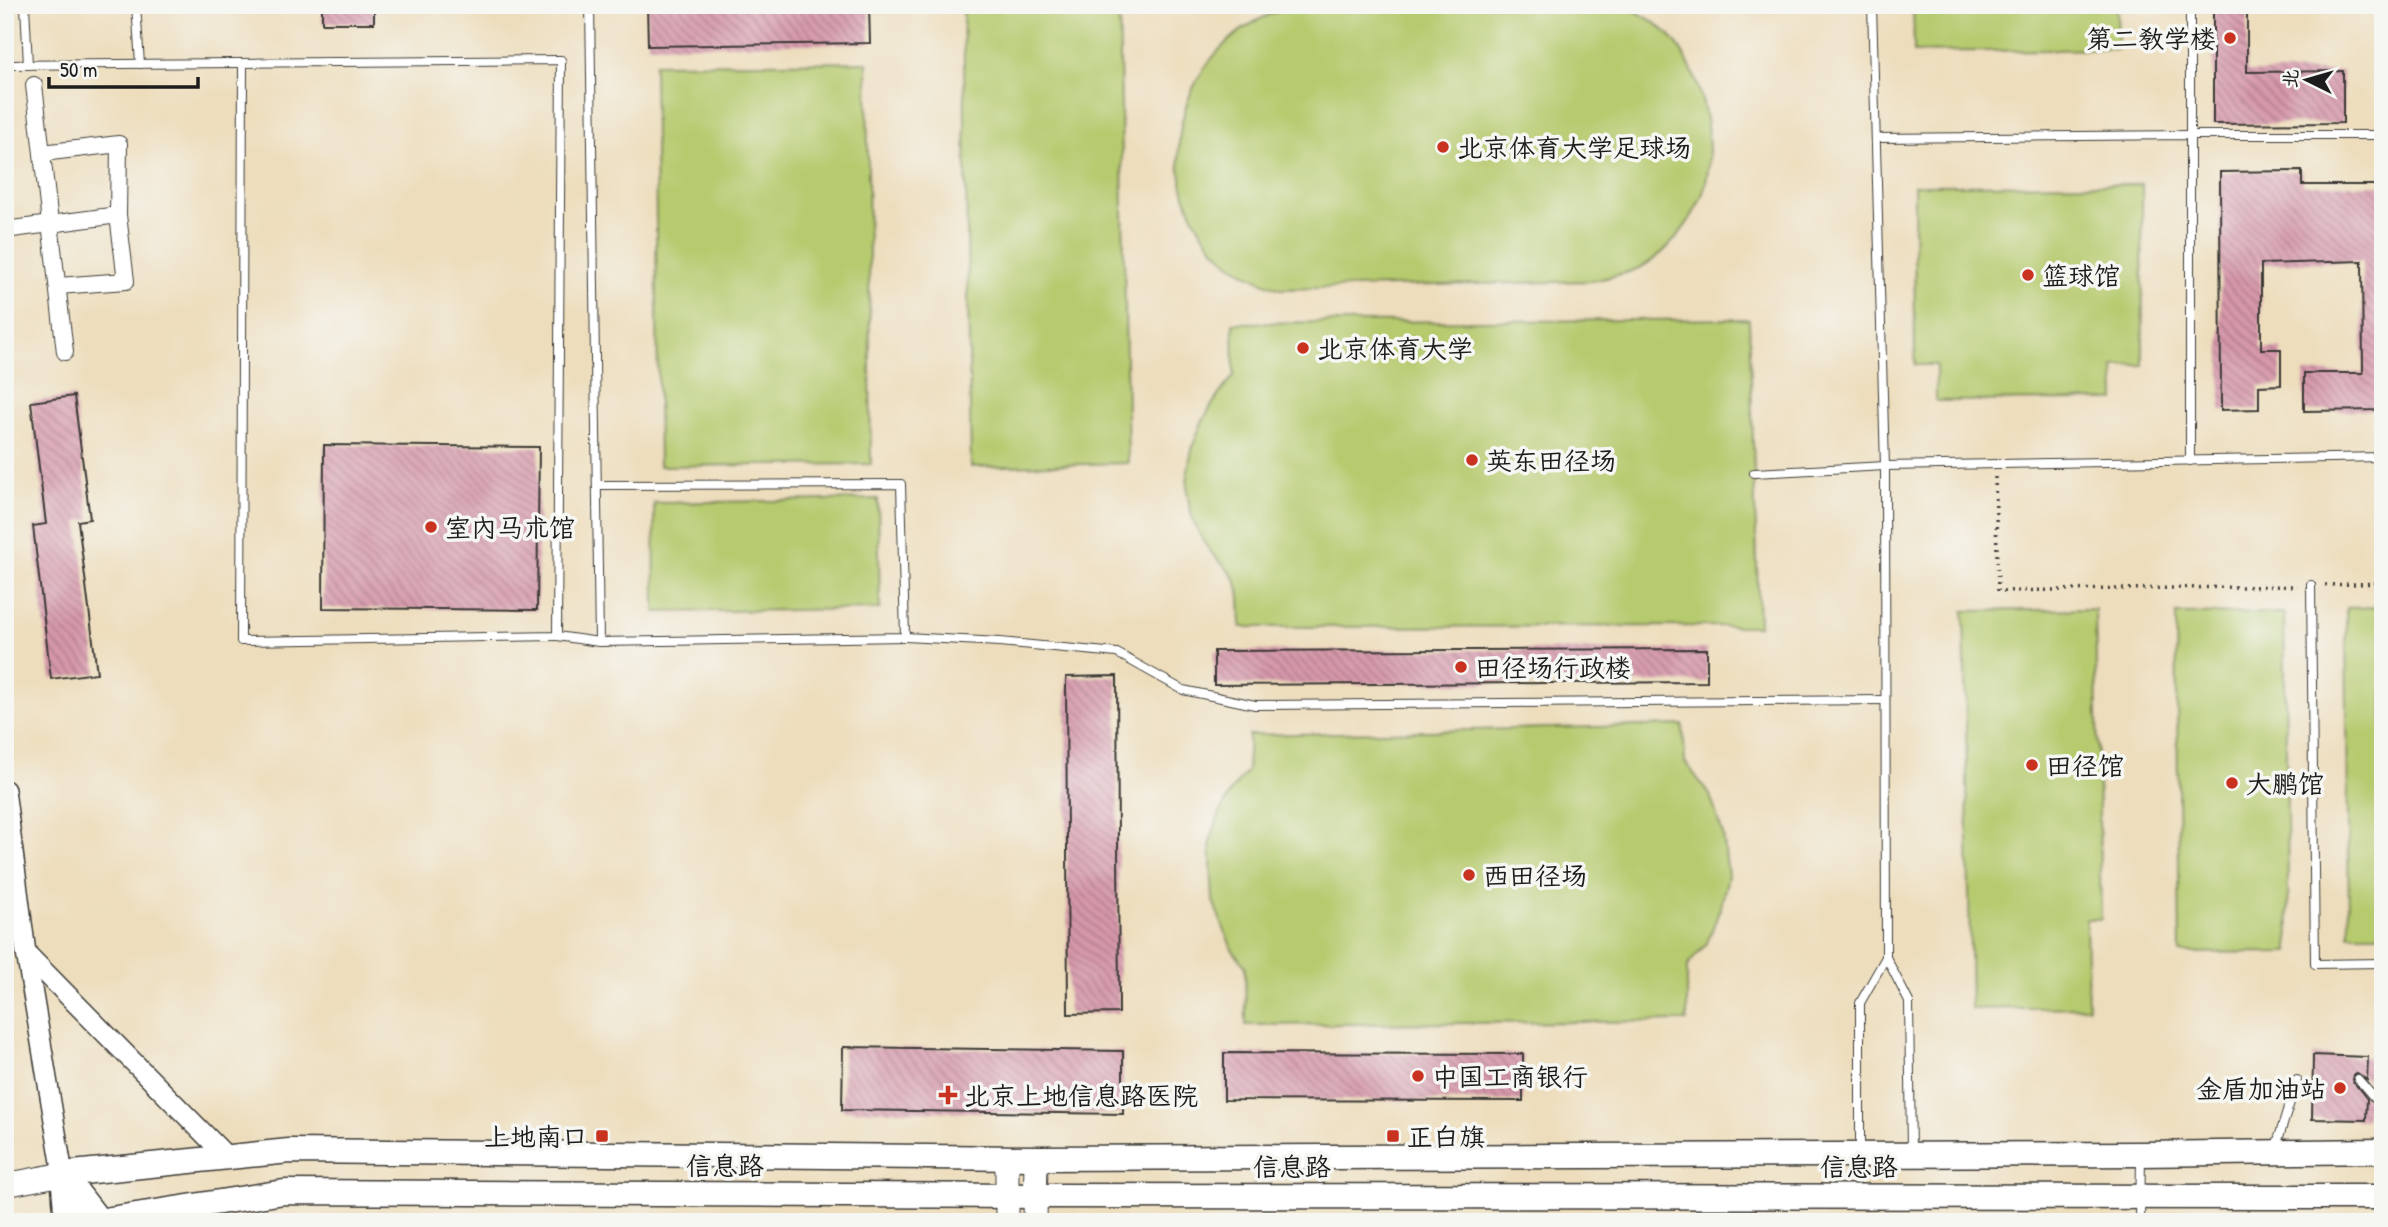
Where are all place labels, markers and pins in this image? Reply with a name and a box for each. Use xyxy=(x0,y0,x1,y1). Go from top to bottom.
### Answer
place label: 第二教学楼 xyxy=(2086,21,2216,56)
marker: 第二教学楼 xyxy=(2222,30,2238,46)
place label: 北京体育大学足球场 xyxy=(1457,130,1691,165)
marker: 北京体育大学足球场 xyxy=(1435,139,1451,155)
place label: 篮球馆 xyxy=(2042,258,2120,293)
marker: 篮球馆 xyxy=(2020,267,2036,283)
place label: 北京体育大学 xyxy=(1317,331,1473,366)
marker: 北京体育大学 xyxy=(1295,340,1311,356)
place label: 英东田径场 xyxy=(1486,443,1616,478)
marker: 英东田径场 xyxy=(1464,452,1480,468)
place label: 室内马术馆 xyxy=(445,510,575,545)
marker: 室内马术馆 xyxy=(423,519,439,535)
place label: 田径场行政楼 xyxy=(1475,650,1631,685)
marker: 田径场行政楼 xyxy=(1453,659,1469,675)
place label: 田径馆 xyxy=(2046,748,2124,783)
marker: 田径馆 xyxy=(2024,757,2040,773)
place label: 大鹏馆 xyxy=(2246,766,2324,801)
marker: 大鹏馆 xyxy=(2224,775,2240,791)
place label: 西田径场 xyxy=(1483,858,1587,893)
marker: 西田径场 xyxy=(1461,867,1477,883)
place label: 中国工商银行 xyxy=(1432,1059,1588,1094)
marker: 中国工商银行 xyxy=(1410,1068,1426,1084)
place label: 金盾加油站 xyxy=(2196,1071,2326,1106)
place label: 北京上地信息路医院 xyxy=(964,1078,1198,1113)
marker: 金盾加油站 xyxy=(2332,1080,2348,1096)
marker: 北京上地信息路医院 xyxy=(938,1085,958,1105)
place label: 上地南口 xyxy=(484,1119,588,1154)
place label: 正白旗 xyxy=(1407,1119,1485,1154)
marker: 上地南口 xyxy=(594,1128,610,1144)
marker: 正白旗 xyxy=(1385,1128,1401,1144)

